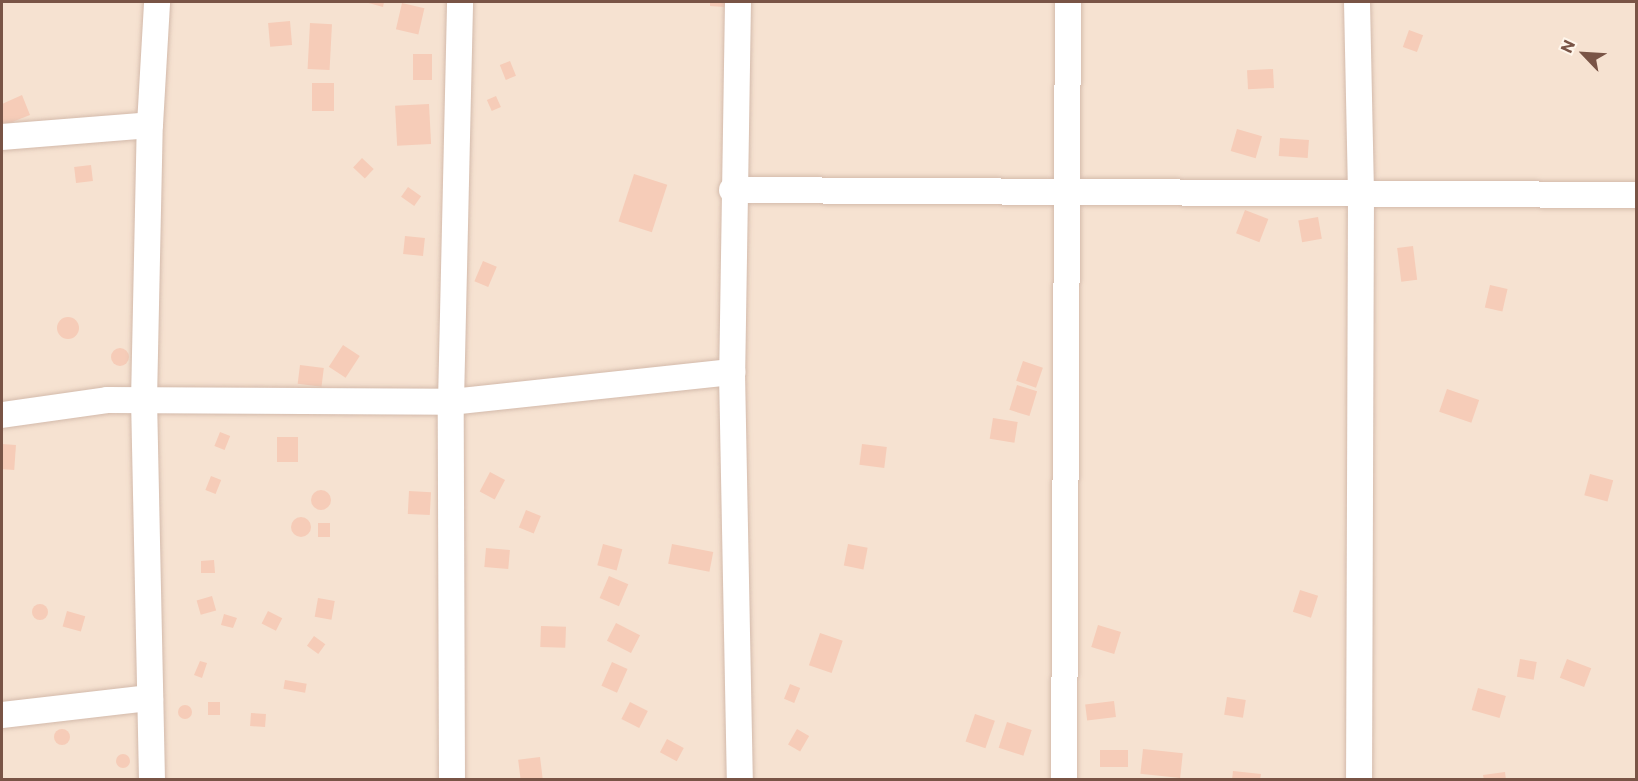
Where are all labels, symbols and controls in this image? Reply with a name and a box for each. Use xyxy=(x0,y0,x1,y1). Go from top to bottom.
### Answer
north arrow xyxy=(1554,24,1614,84)
text: N xyxy=(1556,37,1578,56)

